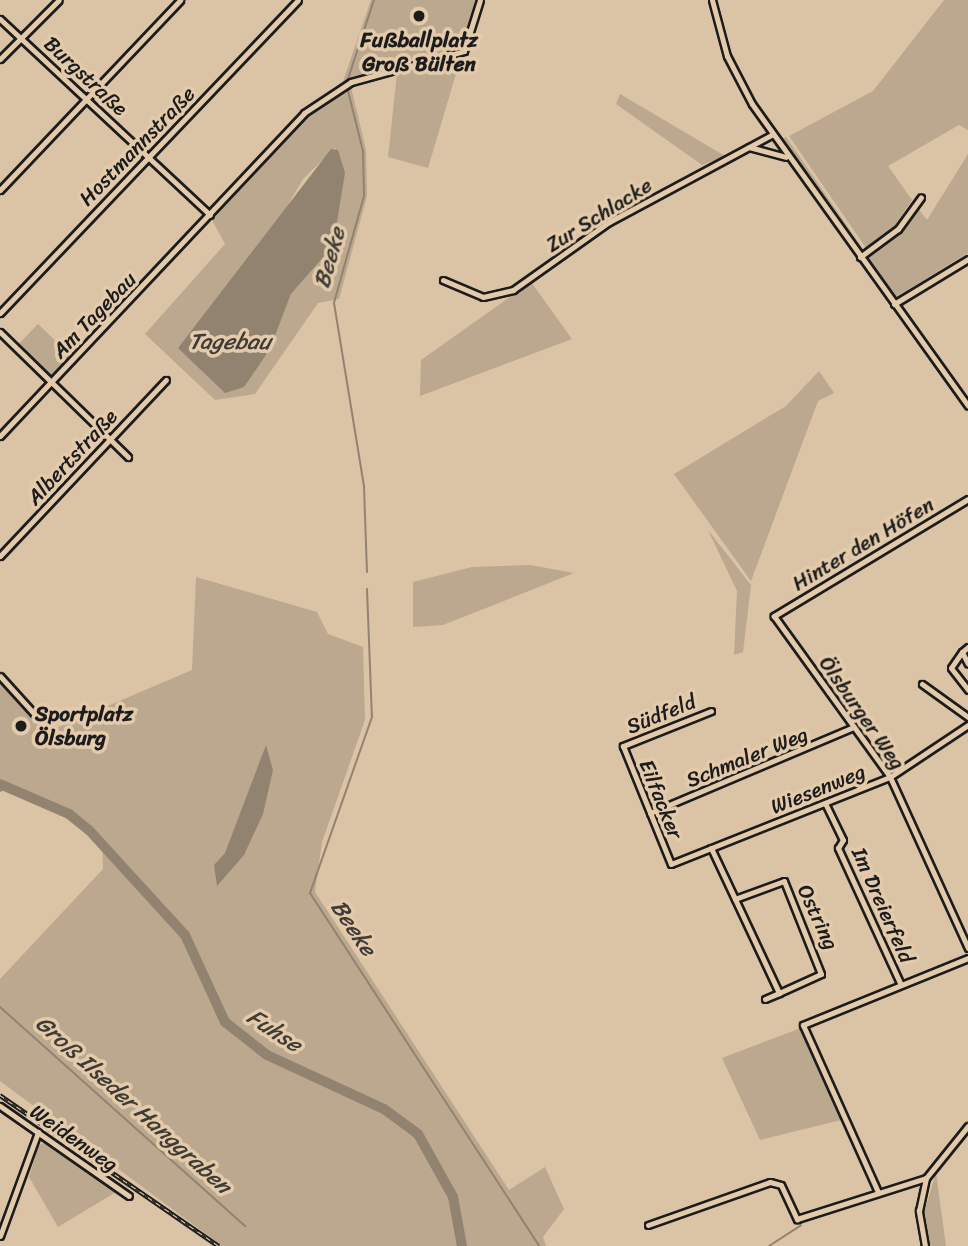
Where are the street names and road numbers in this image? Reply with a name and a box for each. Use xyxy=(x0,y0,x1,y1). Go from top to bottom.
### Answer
street label: Burgstraße xyxy=(39,31,133,121)
street label: Hostmannstraße xyxy=(74,81,200,211)
street label: Zur Schlacke xyxy=(541,172,657,258)
street label: Am Tagebau xyxy=(47,267,141,363)
street label: Albertstraße xyxy=(21,404,123,510)
street label: Hinter den Höfen xyxy=(787,492,939,596)
street label: Ölsburger Weg xyxy=(813,651,911,775)
street label: Südfeld xyxy=(623,689,699,739)
street label: Schmaler Weg xyxy=(682,721,812,793)
street label: Eilfacker xyxy=(634,756,688,842)
street label: Wiesenweg xyxy=(767,759,869,819)
street label: Im Dreierfeld xyxy=(846,844,920,966)
street label: Ostring xyxy=(792,881,844,953)
street label: Weidenweg xyxy=(25,1099,123,1177)

